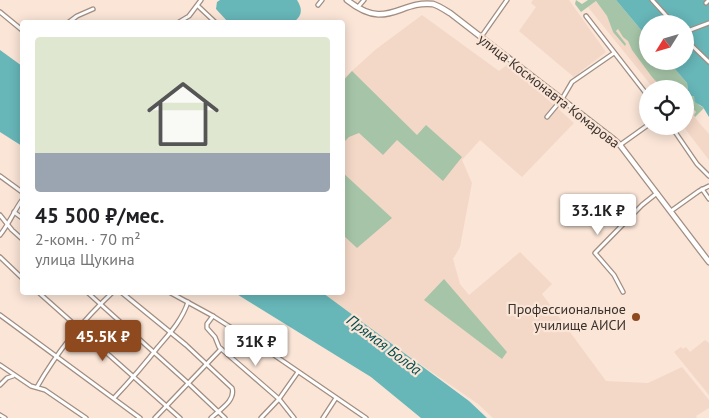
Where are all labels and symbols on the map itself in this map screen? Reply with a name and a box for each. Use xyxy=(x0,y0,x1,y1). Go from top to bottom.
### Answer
north arrow xyxy=(639,15,694,70)
street label: улица Космонавта Комарова xyxy=(474,30,624,152)
pin: 33.1K ₽ xyxy=(552,194,644,236)
place label: Профессиональное училище АИСИ xyxy=(508,300,626,334)
water label: Прямая Болда xyxy=(343,310,426,379)
marker: Профессиональное училище АИСИ xyxy=(630,311,642,323)
pin: 45.5K ₽ xyxy=(57,320,149,362)
pin: 31K ₽ xyxy=(221,324,291,367)

